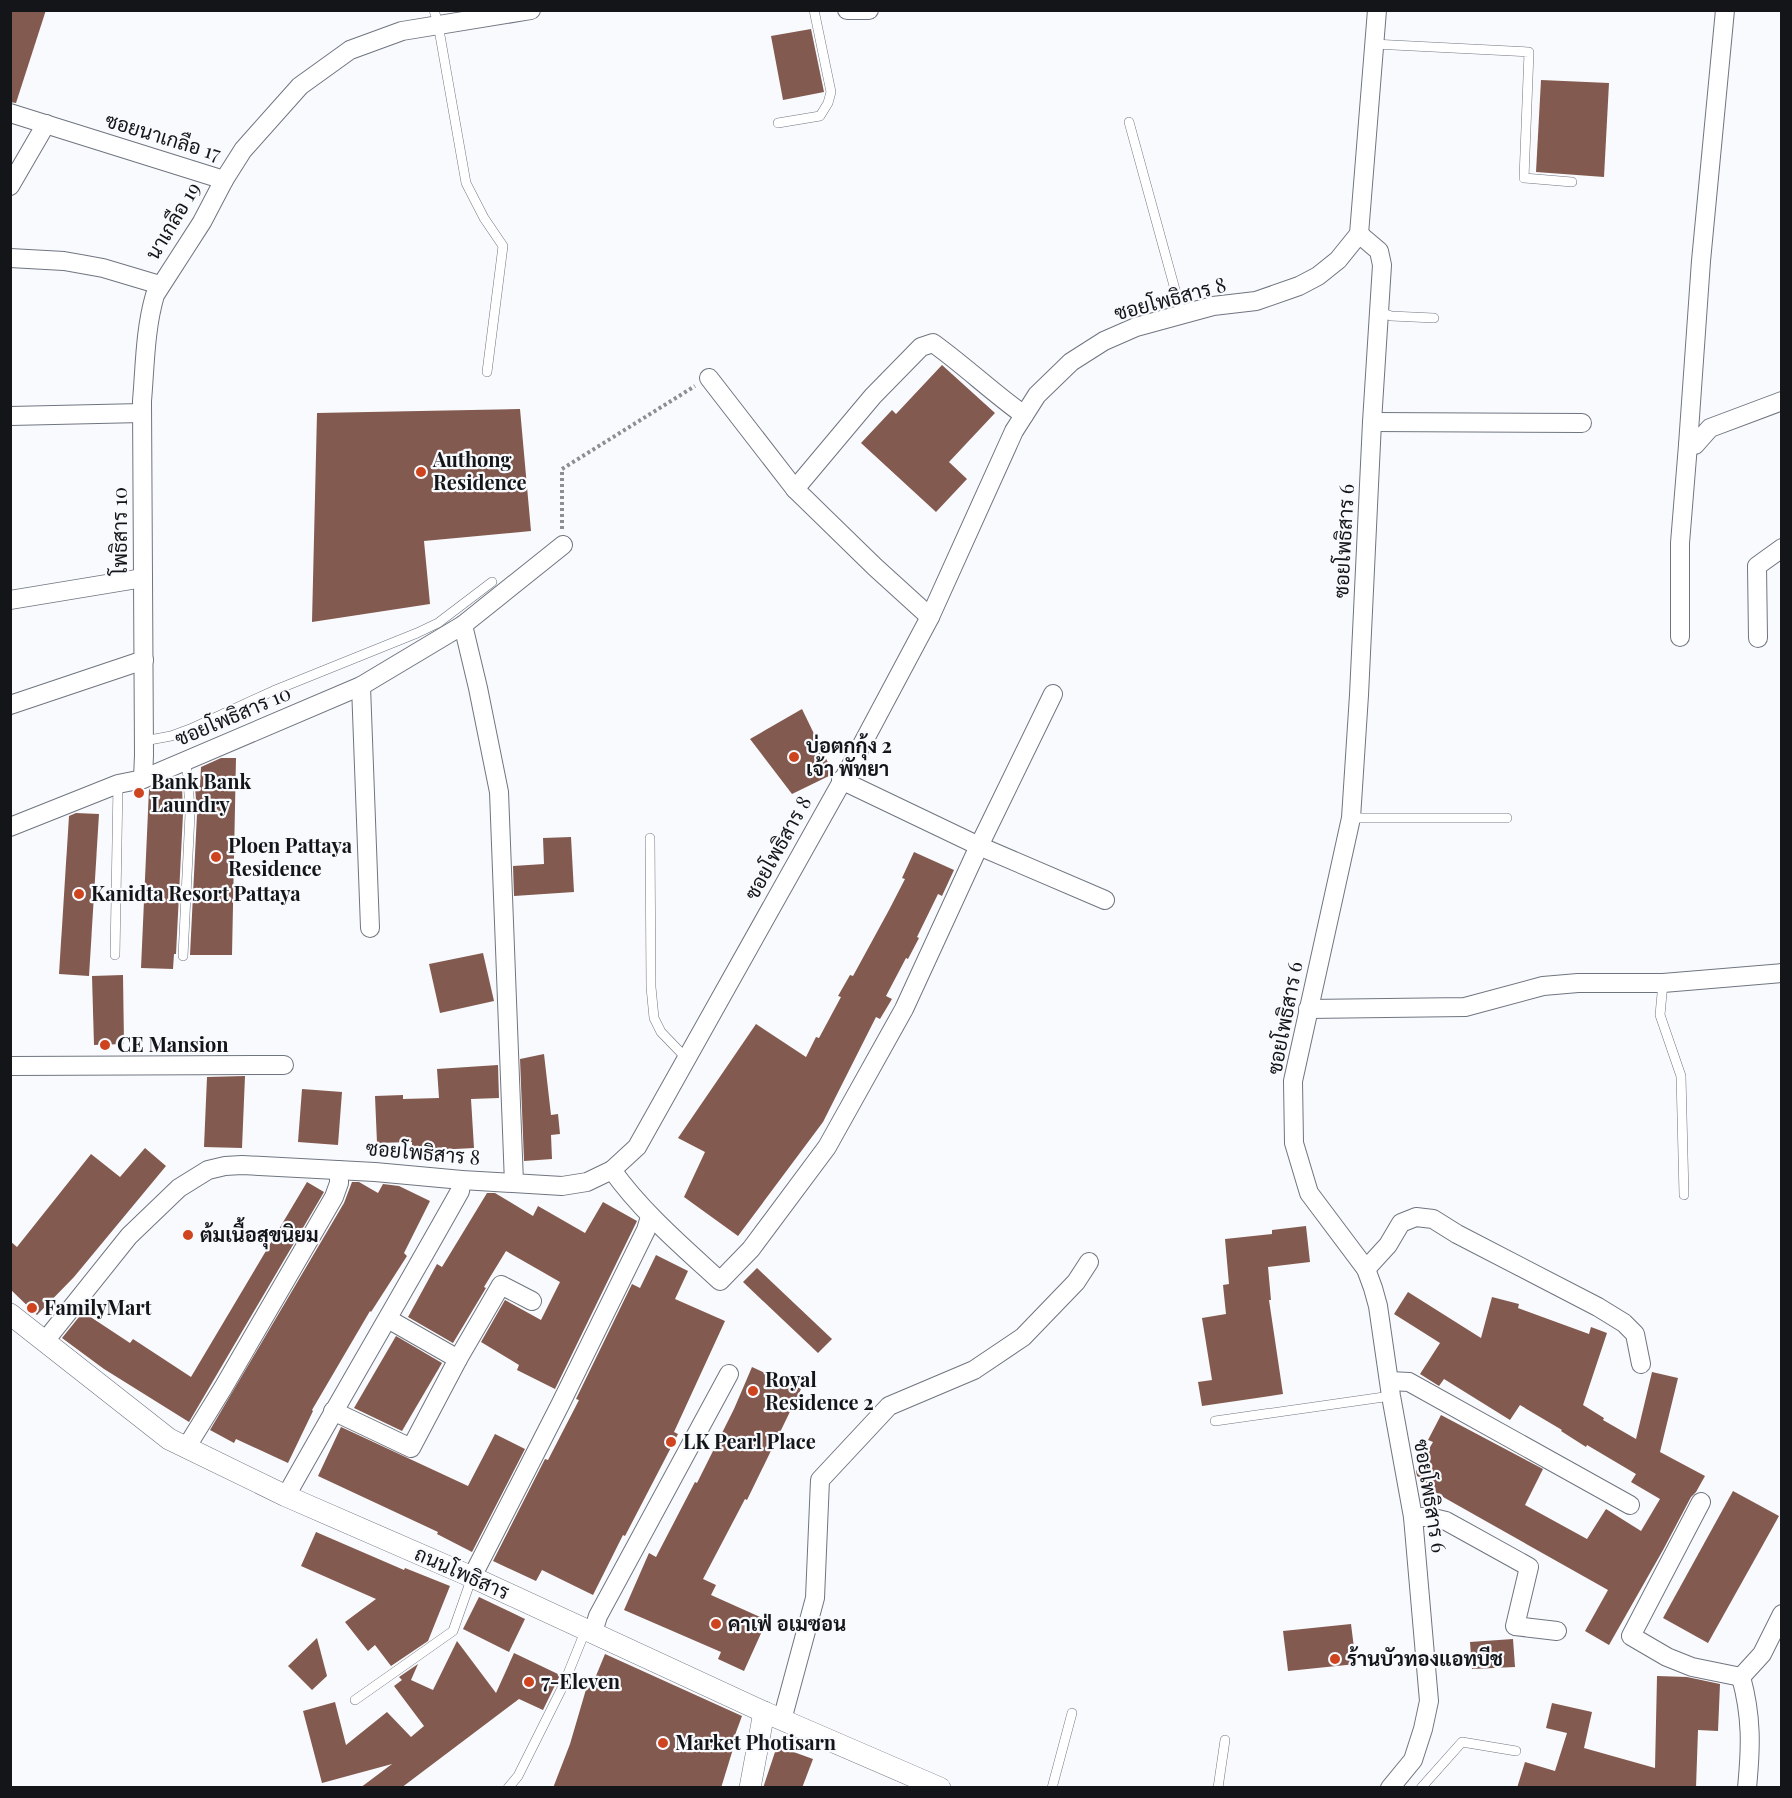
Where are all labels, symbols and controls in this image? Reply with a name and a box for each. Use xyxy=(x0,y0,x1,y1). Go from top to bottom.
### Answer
street label: ซอยนาเกลือ 17 xyxy=(102,105,225,166)
street label: นาเกลือ 19 xyxy=(138,176,205,264)
street label: ซอยโพธิสาร 8 xyxy=(1111,270,1228,325)
place label: Authong Residence xyxy=(432,445,527,495)
marker: Authong Residence xyxy=(414,465,428,479)
street label: ซอยโพธิสาร 6 xyxy=(1326,483,1359,599)
street label: โพธิสาร 10 xyxy=(105,487,132,576)
street label: ซอยโพธิสาร 10 xyxy=(170,678,295,751)
place label: บ่อตกกุ้ง 2 เจ้า พัทยา xyxy=(806,731,892,781)
marker: บ่อตกกุ้ง 2 เจ้า พัทยา xyxy=(787,750,801,764)
place label: Bank Bank Laundry xyxy=(151,767,251,817)
marker: Bank Bank Laundry xyxy=(132,786,146,800)
street label: ซอยโพธิสาร 8 xyxy=(737,791,816,904)
place label: Ploen Pattaya Residence xyxy=(228,831,353,881)
marker: Ploen Pattaya Residence xyxy=(209,850,223,864)
place label: Kanidta Resort Pattaya xyxy=(91,879,301,906)
marker: Kanidta Resort Pattaya xyxy=(72,887,86,901)
street label: ซอยโพธิสาร 6 xyxy=(1259,959,1308,1077)
place label: CE Mansion xyxy=(117,1030,229,1057)
marker: CE Mansion xyxy=(98,1038,112,1052)
street label: ซอยโพธิสาร 8 xyxy=(365,1133,481,1170)
place label: ต้มเนื้อสุขนิยม xyxy=(200,1217,319,1250)
marker: ต้มเนื้อสุขนิยม xyxy=(181,1228,195,1242)
place label: FamilyMart xyxy=(44,1293,153,1320)
marker: FamilyMart xyxy=(25,1301,39,1315)
place label: Royal Residence 2 xyxy=(765,1365,874,1415)
marker: Royal Residence 2 xyxy=(746,1384,760,1398)
place label: LK Pearl Place xyxy=(683,1427,816,1454)
marker: LK Pearl Place xyxy=(664,1435,678,1449)
street label: ซอยโพธิสาร 6 xyxy=(1409,1437,1454,1554)
street label: ถนนโพธิสาร xyxy=(411,1539,514,1604)
place label: คาเฟ่ อเมซอน xyxy=(728,1609,846,1636)
marker: คาเฟ่ อเมซอน xyxy=(709,1617,723,1631)
place label: ร้านบัวทองแอทบีช xyxy=(1347,1644,1503,1671)
marker: ร้านบัวทองแอทบีช xyxy=(1328,1652,1342,1666)
place label: 7-Eleven xyxy=(541,1667,621,1694)
marker: 7-Eleven xyxy=(522,1675,536,1689)
place label: Market Photisarn xyxy=(675,1728,837,1755)
marker: Market Photisarn xyxy=(656,1736,670,1750)

